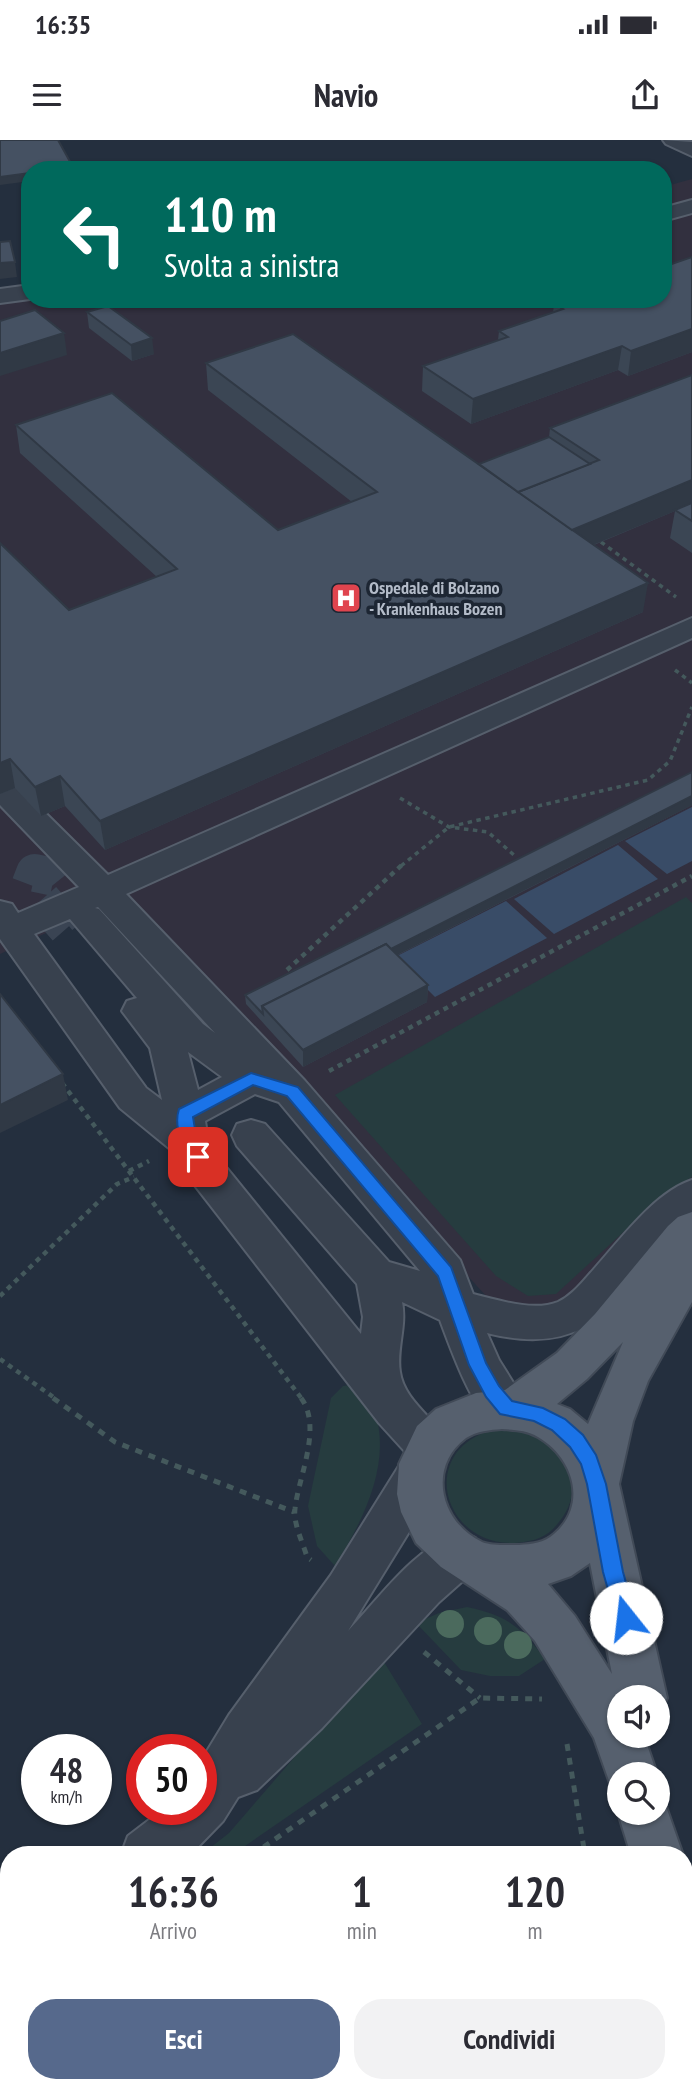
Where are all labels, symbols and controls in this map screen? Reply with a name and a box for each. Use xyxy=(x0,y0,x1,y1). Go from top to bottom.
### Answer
text: 16:35 xyxy=(35,8,91,41)
text: Navio xyxy=(314,74,378,116)
icon: menu xyxy=(28,76,66,114)
icon: share xyxy=(626,76,664,114)
text: 110 m xyxy=(164,182,277,246)
icon: left xyxy=(49,189,140,280)
text: Svolta a sinistra xyxy=(164,244,339,286)
place label: Ospedale di Bolzano - Krankenhaus Bozen xyxy=(369,576,503,620)
hospital icon: Ospedale di Bolzano - Krankenhaus Bozen xyxy=(329,581,363,615)
pin xyxy=(168,1127,228,1187)
icon: arrive xyxy=(179,1138,217,1176)
position arrow xyxy=(589,1581,663,1655)
map controls xyxy=(607,1685,670,1825)
button: sound xyxy=(607,1685,670,1748)
speed limit sign: 50 xyxy=(126,1734,217,1825)
text: 48 xyxy=(50,1747,83,1793)
button: search xyxy=(607,1762,670,1825)
text: km/h xyxy=(51,1785,82,1808)
text: 16:36 xyxy=(128,1864,219,1919)
text: 1 xyxy=(352,1864,372,1919)
text: 120 xyxy=(505,1864,565,1919)
text: Arrivo xyxy=(150,1916,197,1945)
text: min xyxy=(347,1916,377,1945)
text: m xyxy=(527,1916,542,1945)
button: Esci xyxy=(28,1999,340,2079)
button: Condividi xyxy=(354,1999,665,2079)

